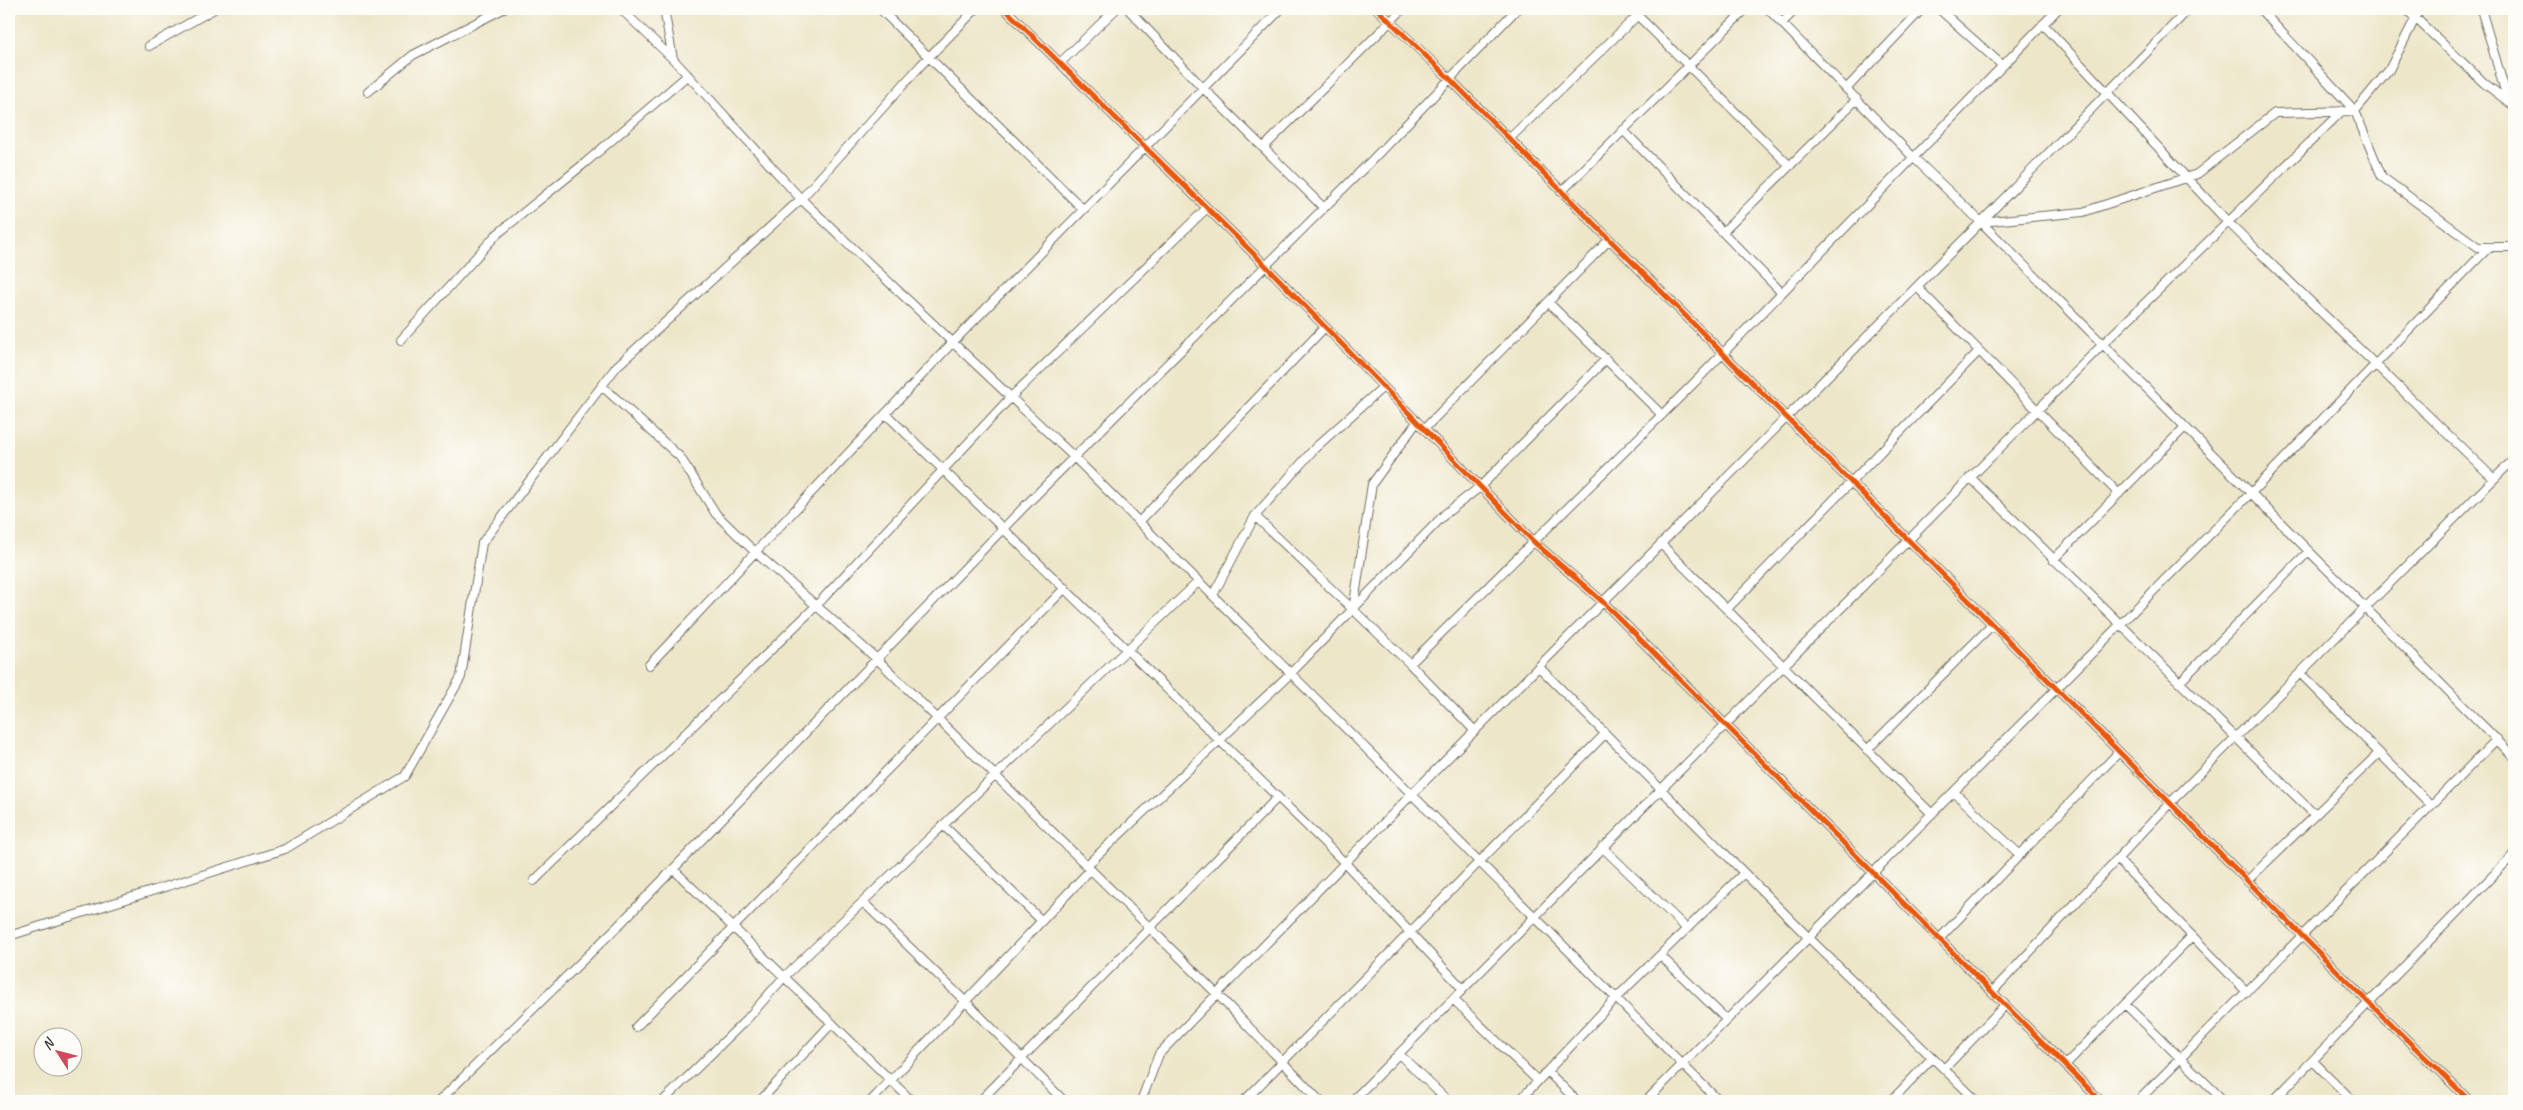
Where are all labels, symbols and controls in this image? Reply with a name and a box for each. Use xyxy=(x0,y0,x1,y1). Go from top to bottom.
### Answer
north arrow xyxy=(32,1028,82,1078)
text: N xyxy=(38,1034,59,1053)

